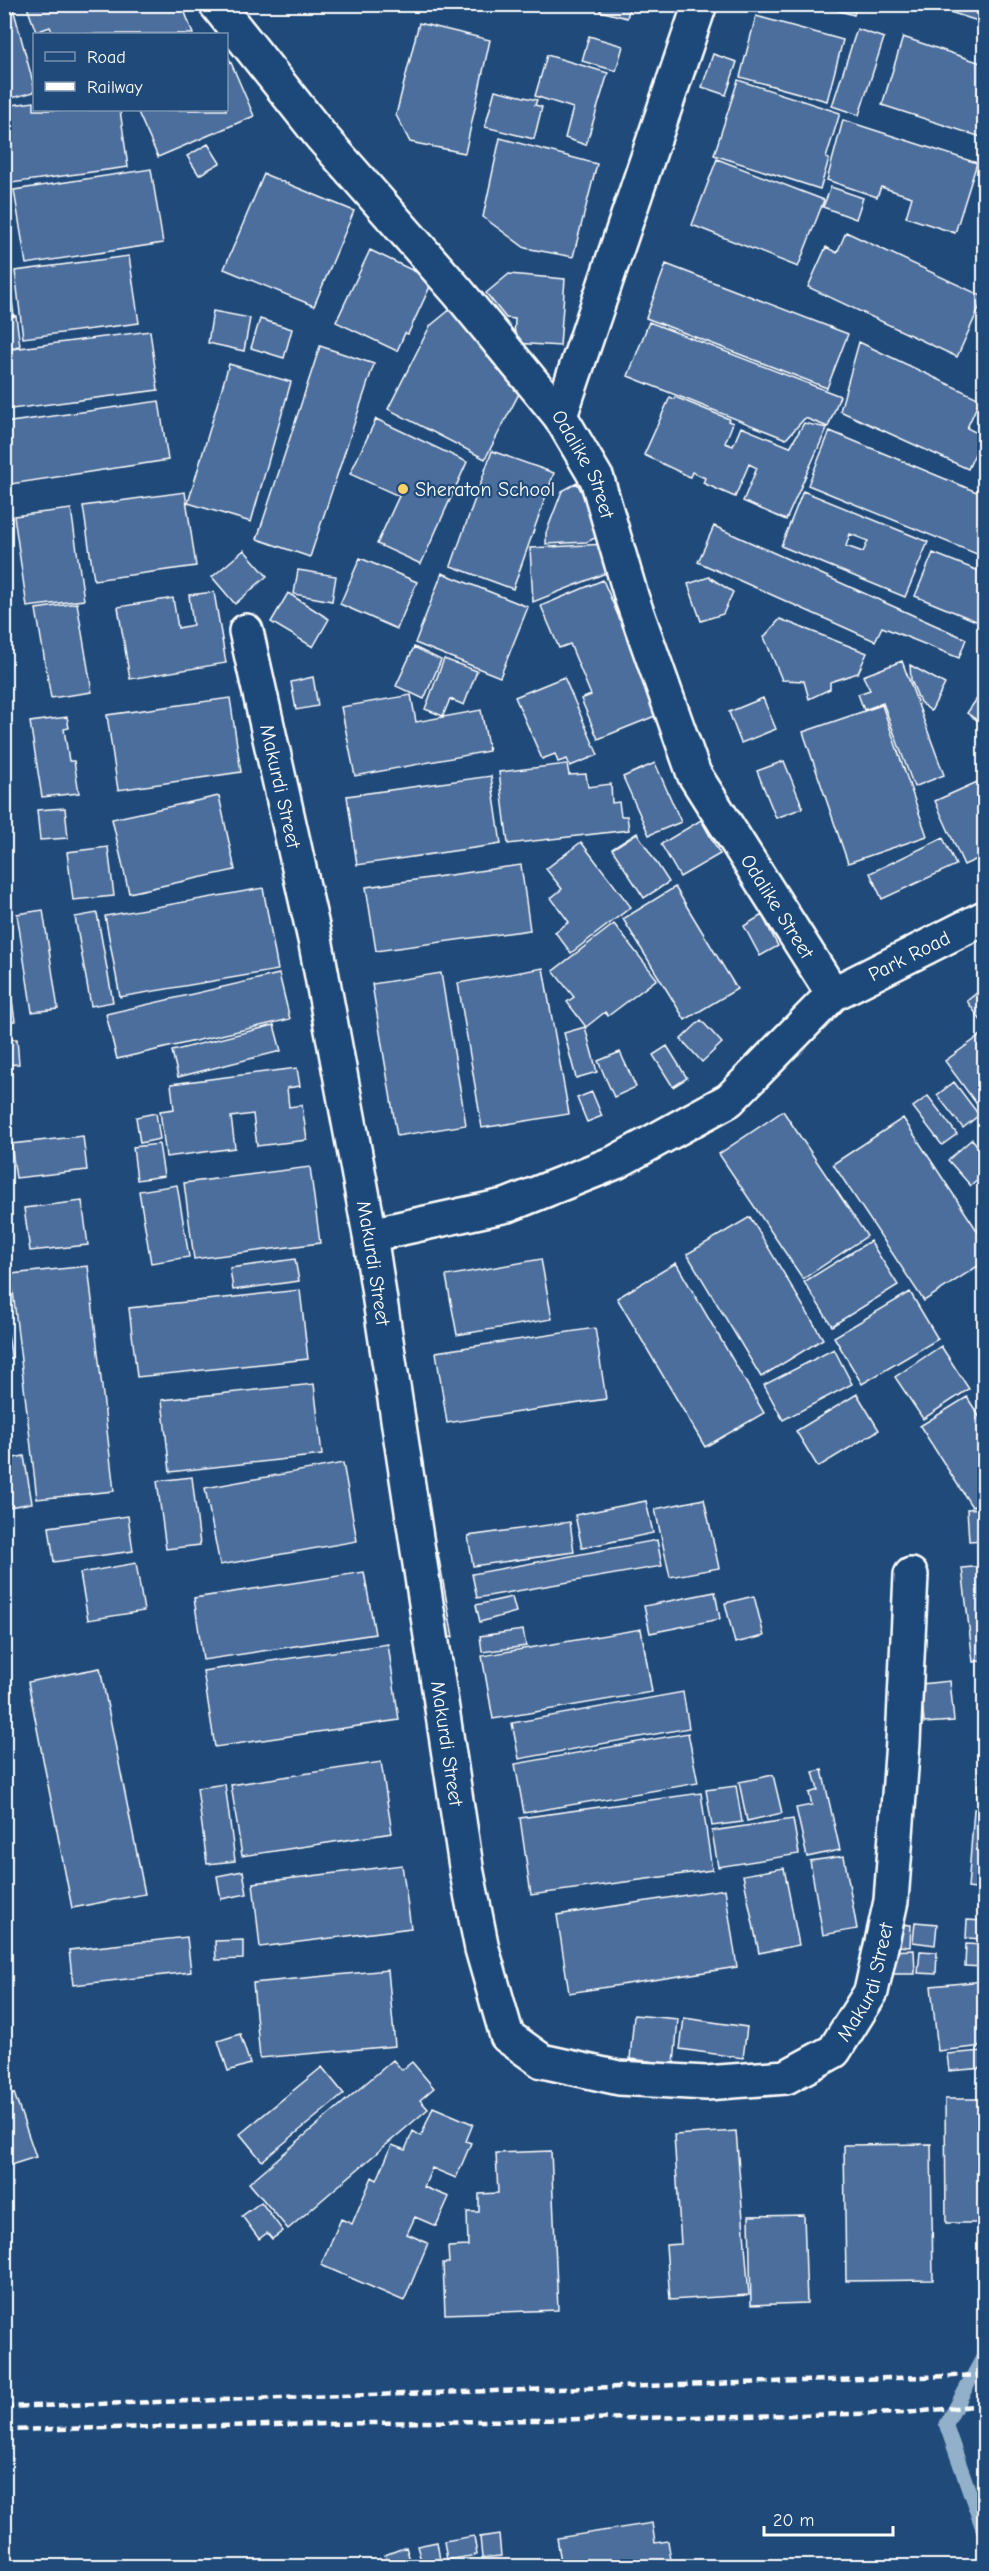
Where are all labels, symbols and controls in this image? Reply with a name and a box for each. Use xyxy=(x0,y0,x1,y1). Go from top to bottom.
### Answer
legend xyxy=(33,33,228,111)
text: Road xyxy=(87,47,126,68)
text: Railway xyxy=(87,77,144,98)
street label: Odalike Street xyxy=(547,406,620,522)
place label: Sheraton School xyxy=(415,478,555,501)
marker: Sheraton School xyxy=(396,482,410,496)
street label: Makurdi Street xyxy=(256,722,306,852)
street label: Odalike Street xyxy=(736,850,820,964)
street label: Park Road xyxy=(864,926,954,986)
street label: Makurdi Street xyxy=(352,1199,395,1328)
street label: Makurdi Street xyxy=(426,1679,468,1809)
street label: Makurdi Street xyxy=(832,1919,898,2045)
scale bar xyxy=(764,2499,893,2537)
text: 20 m xyxy=(773,2510,814,2531)

